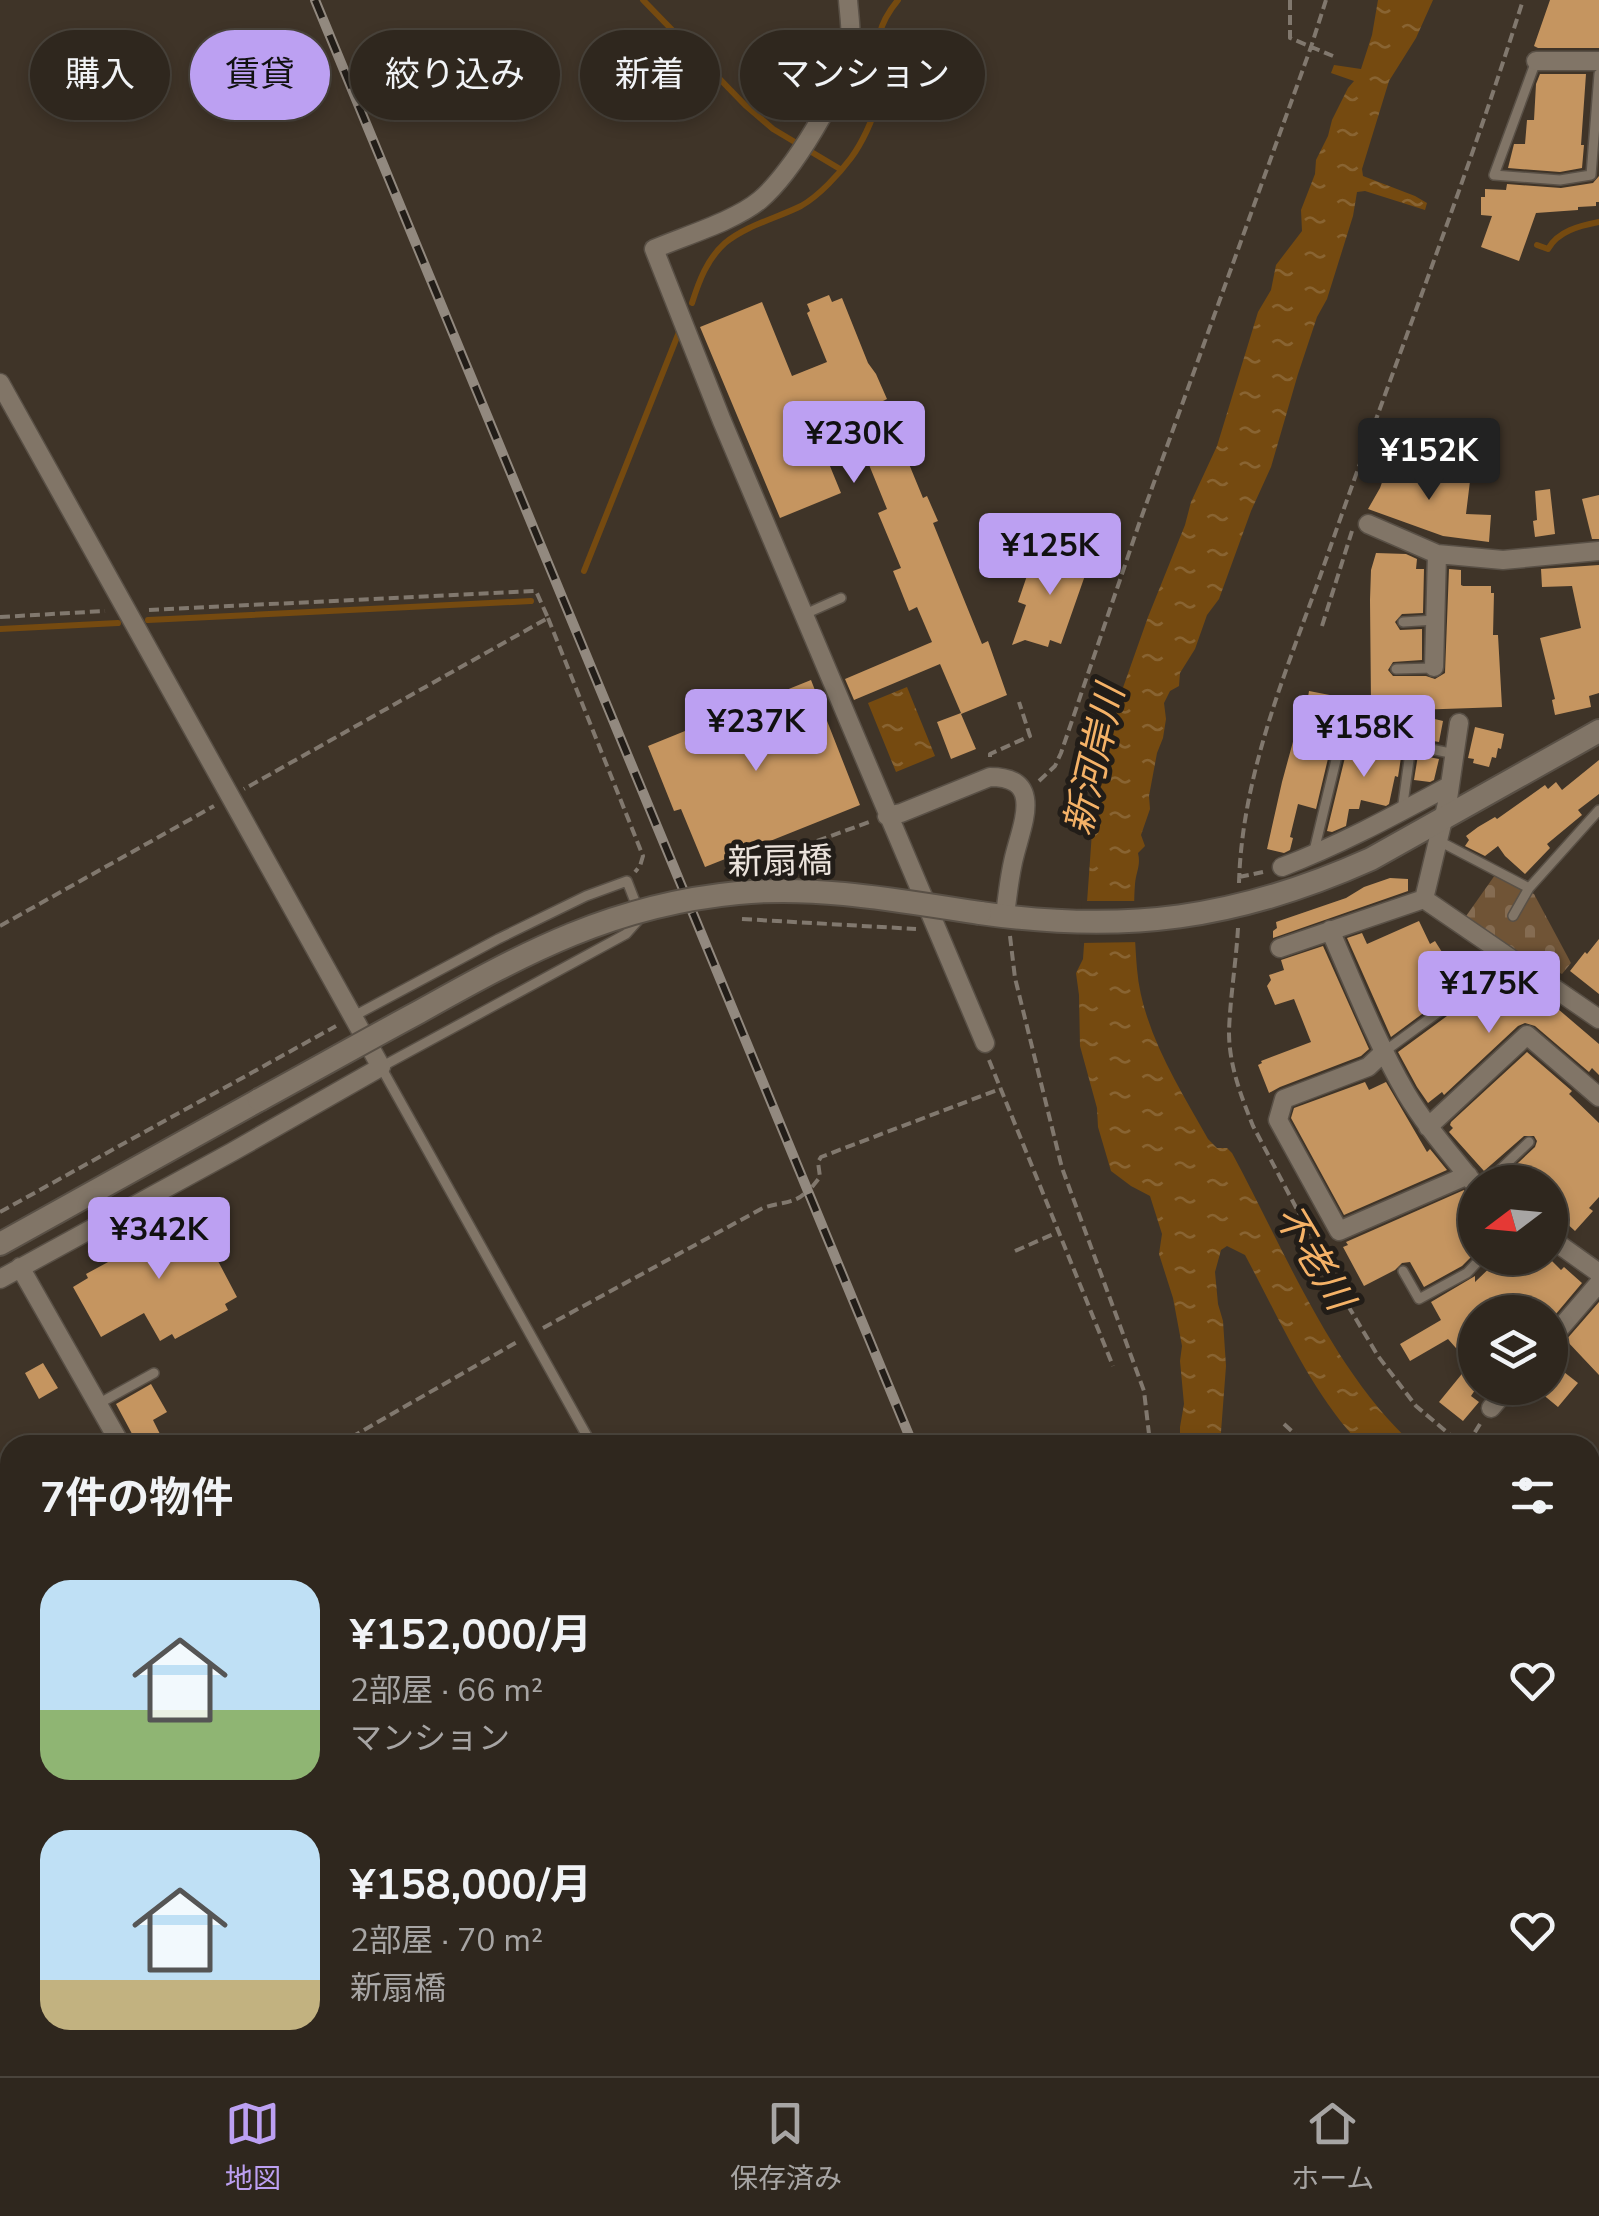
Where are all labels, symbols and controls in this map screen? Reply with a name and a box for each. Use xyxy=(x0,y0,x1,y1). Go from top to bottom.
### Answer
chip: 購入 xyxy=(30,30,170,120)
chip: 賃貸 xyxy=(190,30,330,120)
chip: 絞り込み xyxy=(350,30,560,120)
chip: 新着 xyxy=(580,30,720,120)
chip: マンション xyxy=(740,30,985,120)
pin: ¥230K xyxy=(784,401,924,486)
text: ¥230K xyxy=(805,412,903,455)
pin: ¥152K xyxy=(1359,418,1499,503)
text: ¥152K xyxy=(1380,429,1478,472)
pin: ¥125K xyxy=(980,513,1120,598)
text: ¥125K xyxy=(1001,524,1099,567)
water label: 新河岸川 xyxy=(1053,676,1137,840)
pin: ¥237K xyxy=(686,689,826,774)
pin: ¥158K xyxy=(1294,695,1434,780)
text: ¥237K xyxy=(707,700,805,743)
text: ¥158K xyxy=(1315,706,1413,749)
street label: 新扇橋 xyxy=(727,837,833,886)
pin: ¥175K xyxy=(1419,951,1559,1036)
text: ¥175K xyxy=(1440,962,1538,1005)
north arrow xyxy=(1458,1165,1568,1275)
map controls xyxy=(1458,1165,1568,1405)
water label: 不老川 xyxy=(1262,1195,1367,1323)
pin: ¥342K xyxy=(89,1197,229,1282)
text: ¥342K xyxy=(110,1208,208,1251)
button: layers xyxy=(1458,1295,1568,1405)
icon: filters xyxy=(1505,1468,1560,1523)
text: 7件の物件 xyxy=(40,1470,233,1527)
text: ¥152,000/月 xyxy=(350,1607,592,1664)
icon: home xyxy=(120,1620,240,1740)
icon: heart xyxy=(1505,1653,1560,1708)
text: 2部屋 · 66 m² xyxy=(350,1669,543,1712)
text: マンション xyxy=(350,1717,510,1760)
text: ¥158,000/月 xyxy=(350,1857,592,1914)
icon: home xyxy=(120,1870,240,1990)
icon: heart xyxy=(1505,1903,1560,1958)
text: 2部屋 · 70 m² xyxy=(350,1919,543,1962)
text: 新扇橋 xyxy=(350,1967,446,2010)
tab: 地図 xyxy=(225,2096,281,2198)
tab: 保存済み xyxy=(730,2096,842,2198)
tab: ホーム xyxy=(1291,2096,1374,2198)

